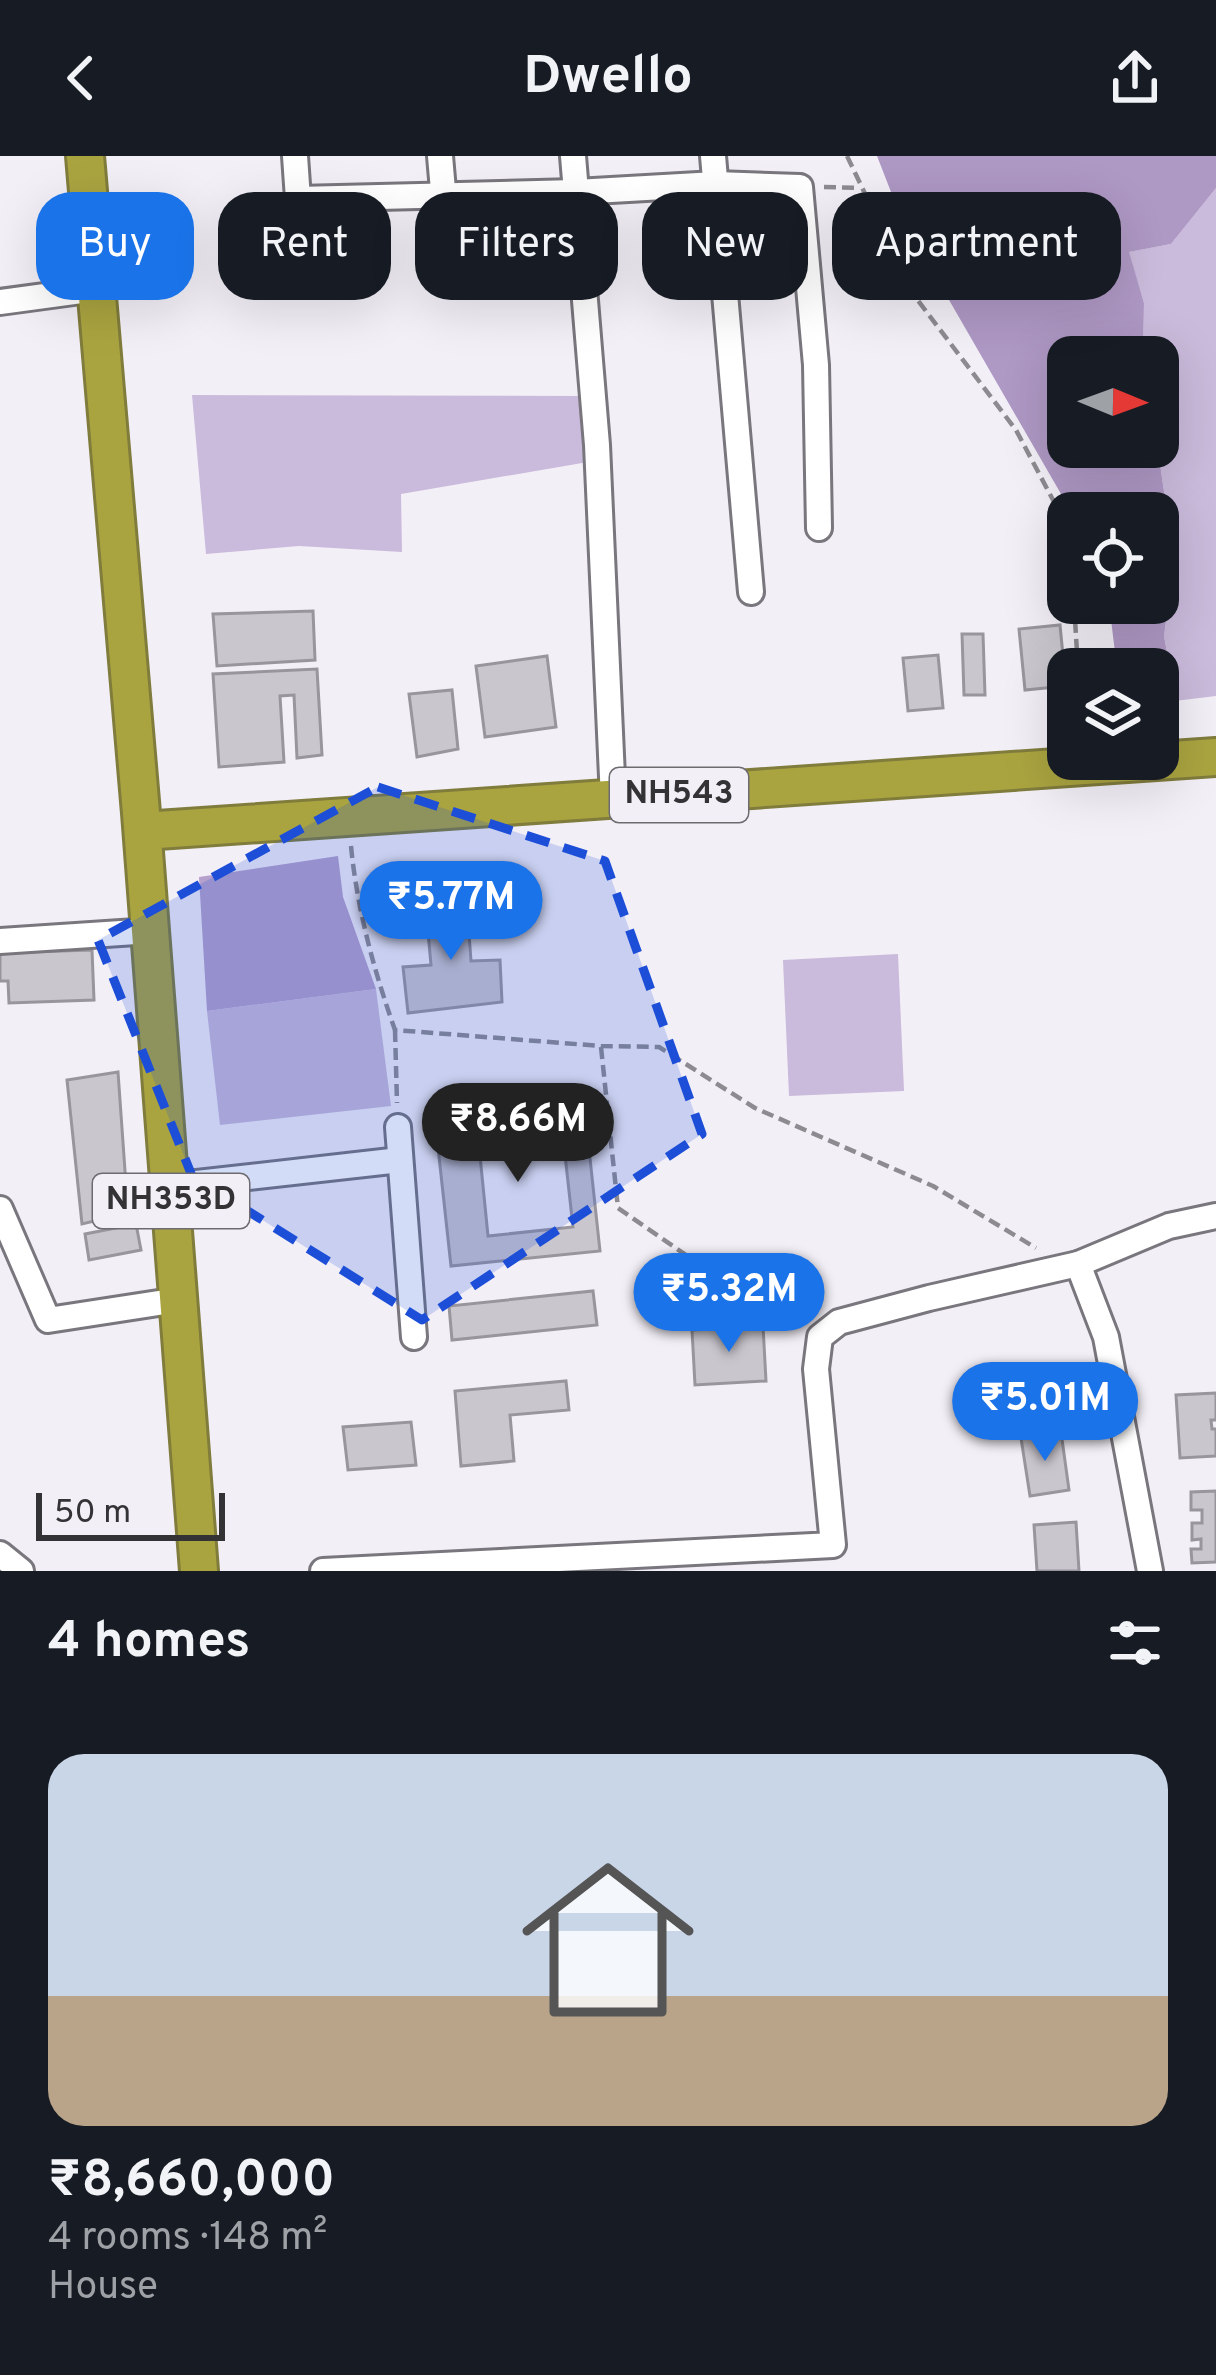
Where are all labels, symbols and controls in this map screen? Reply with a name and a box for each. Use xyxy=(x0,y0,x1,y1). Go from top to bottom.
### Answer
text: Dwello xyxy=(523,44,693,113)
icon: back xyxy=(48,45,114,111)
icon: share xyxy=(1102,45,1168,111)
chip: Buy xyxy=(36,192,194,300)
chip: Rent xyxy=(218,192,391,300)
chip: Filters xyxy=(415,192,618,300)
chip: New xyxy=(642,192,808,300)
chip: Apartment xyxy=(832,192,1121,300)
north arrow xyxy=(1047,336,1179,468)
map controls xyxy=(1047,336,1179,780)
button: locate xyxy=(1047,492,1179,624)
button: layers xyxy=(1047,648,1179,780)
road number: NH543 xyxy=(610,768,748,822)
pin: ₹5.77M xyxy=(353,861,549,963)
text: ₹5.77M xyxy=(387,875,515,924)
pin: ₹8.66M xyxy=(420,1083,616,1185)
text: ₹8.66M xyxy=(449,1097,587,1146)
road number: NH353D xyxy=(93,1174,249,1228)
pin: ₹5.32M xyxy=(631,1253,827,1355)
text: ₹5.32M xyxy=(661,1267,797,1316)
pin: ₹5.01M xyxy=(947,1362,1143,1464)
text: ₹5.01M xyxy=(979,1376,1111,1425)
scale bar xyxy=(36,1487,225,1540)
text: 50 m xyxy=(54,1493,131,1535)
icon: filters xyxy=(1102,1610,1168,1676)
text: 4 homes xyxy=(48,1611,250,1676)
icon: home xyxy=(500,1832,716,2048)
text: ₹8,660,000 xyxy=(48,2150,335,2215)
text: 4 rooms · 148 m² xyxy=(48,2215,327,2264)
text: House xyxy=(48,2264,158,2313)

